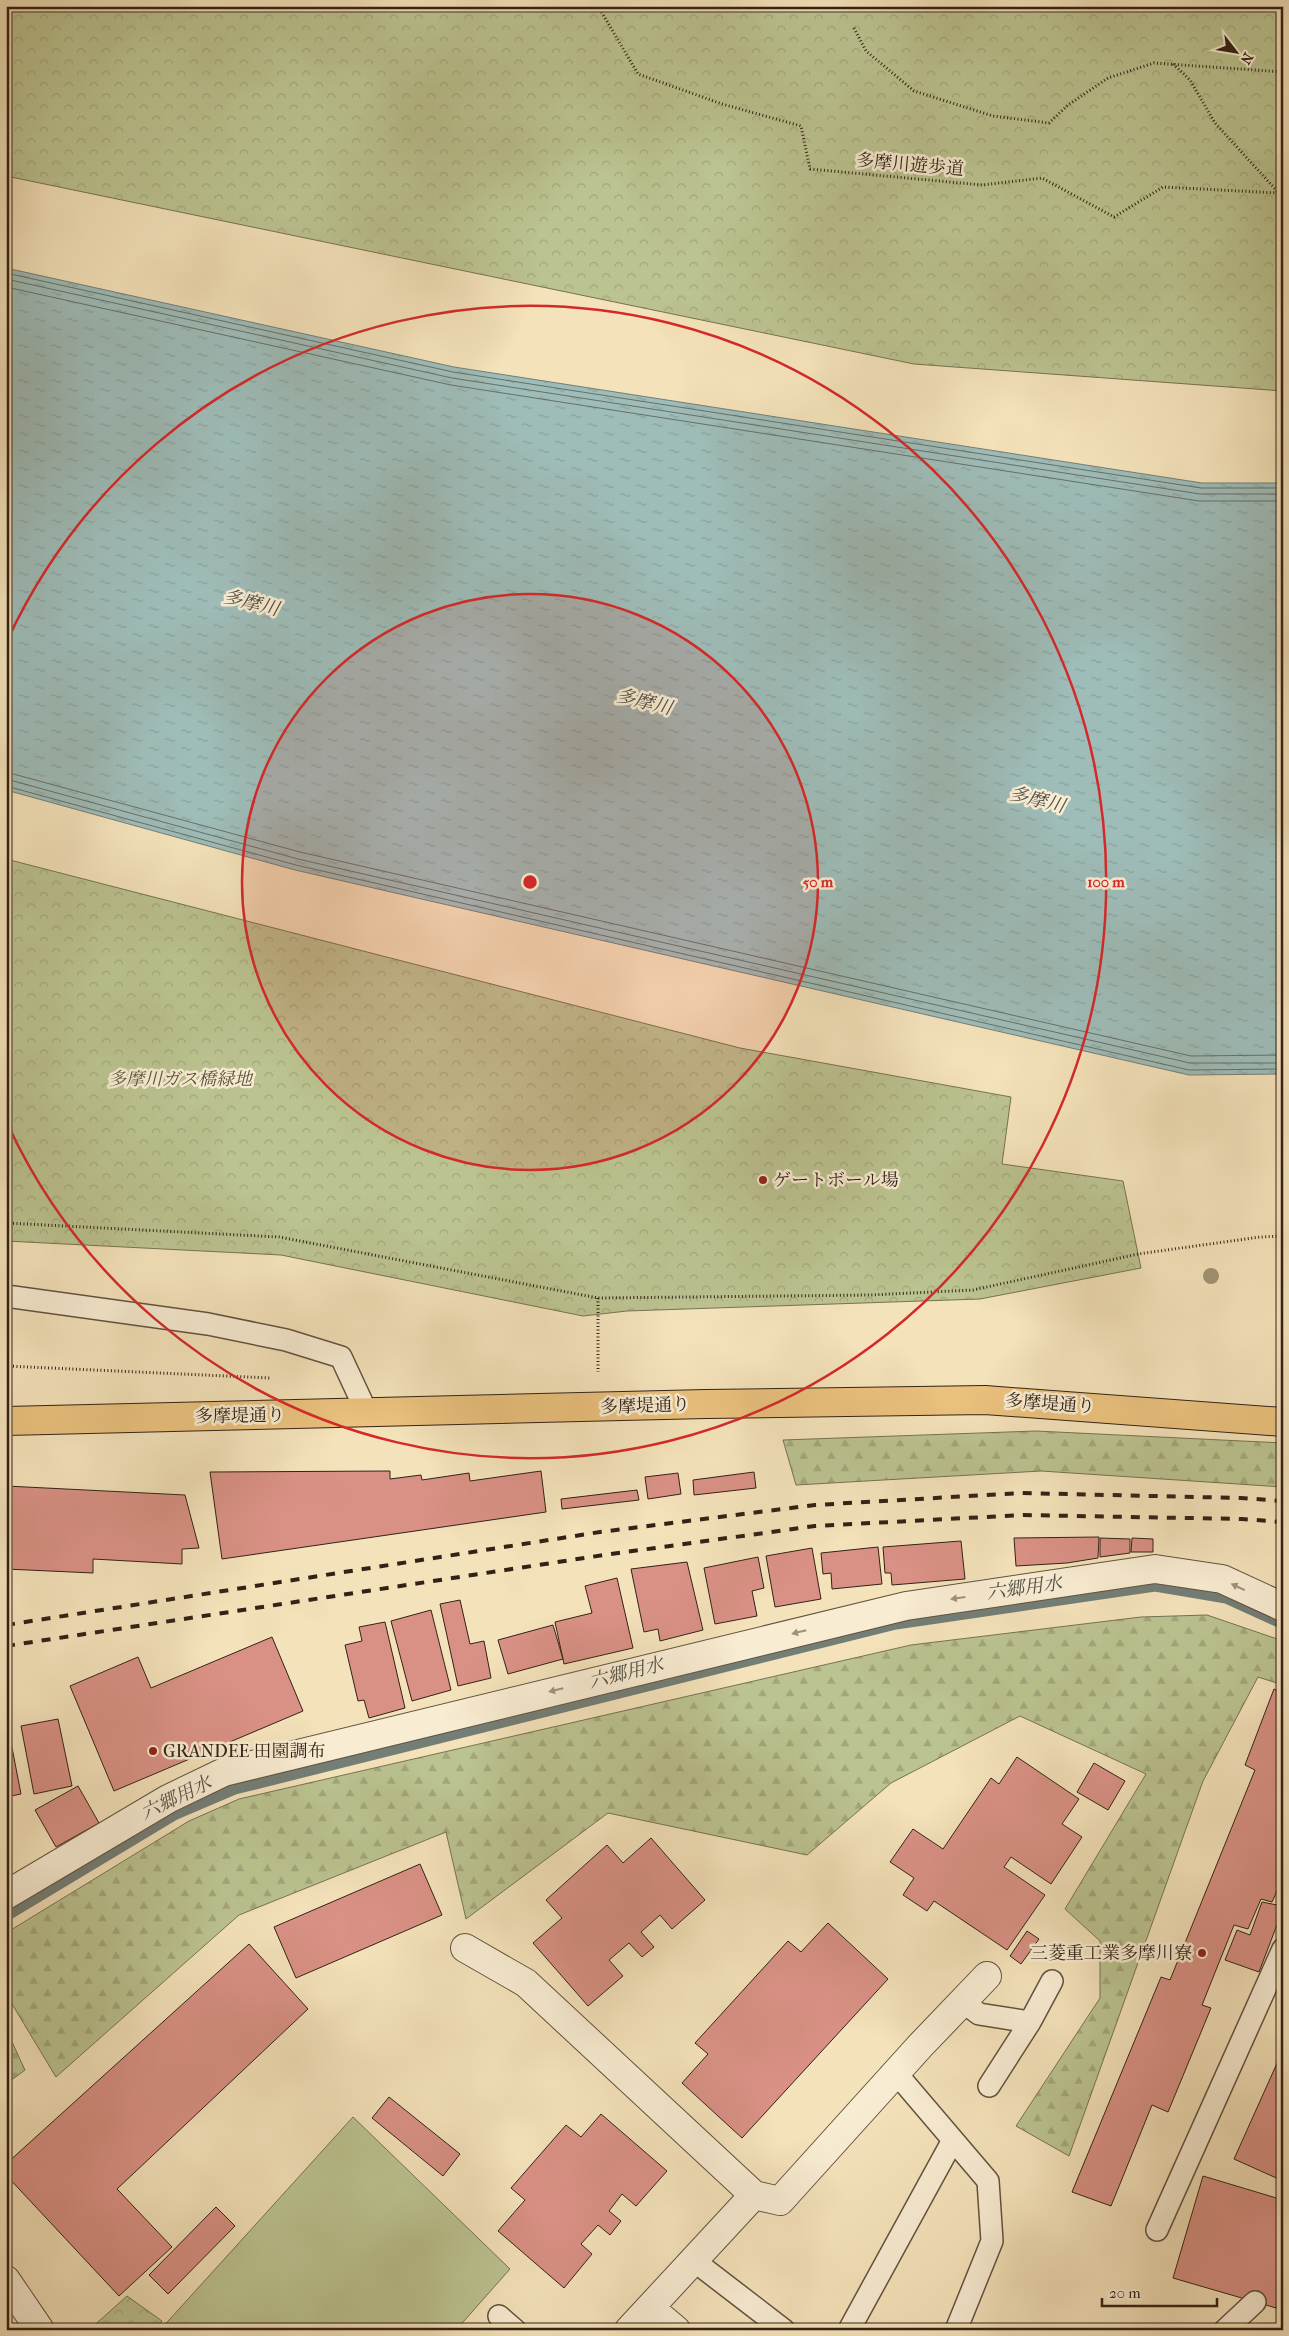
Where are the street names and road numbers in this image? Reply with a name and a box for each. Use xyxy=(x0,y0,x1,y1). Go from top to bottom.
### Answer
street label: 多摩川遊歩道 xyxy=(855,150,965,180)
street label: 多摩堤通り xyxy=(1004,1390,1096,1418)
street label: 多摩堤通り xyxy=(600,1394,690,1418)
street label: 多摩堤通り xyxy=(195,1405,285,1427)

